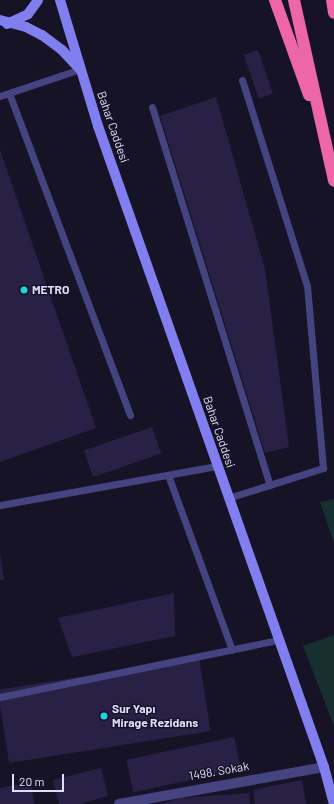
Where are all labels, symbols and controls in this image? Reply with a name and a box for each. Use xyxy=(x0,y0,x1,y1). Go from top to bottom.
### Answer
street label: Bahar Caddesi xyxy=(94,89,132,165)
place label: METRO xyxy=(32,283,69,297)
marker: METRO xyxy=(19,285,29,295)
street label: Bahar Caddesi xyxy=(200,394,238,470)
place label: Sur Yapı Mirage Rezidans xyxy=(112,702,198,730)
marker: Sur Yapı Mirage Rezidans xyxy=(99,711,109,721)
street label: 1498. Sokak xyxy=(188,759,250,783)
scale bar xyxy=(14,766,66,792)
text: 20 m xyxy=(19,774,45,788)

